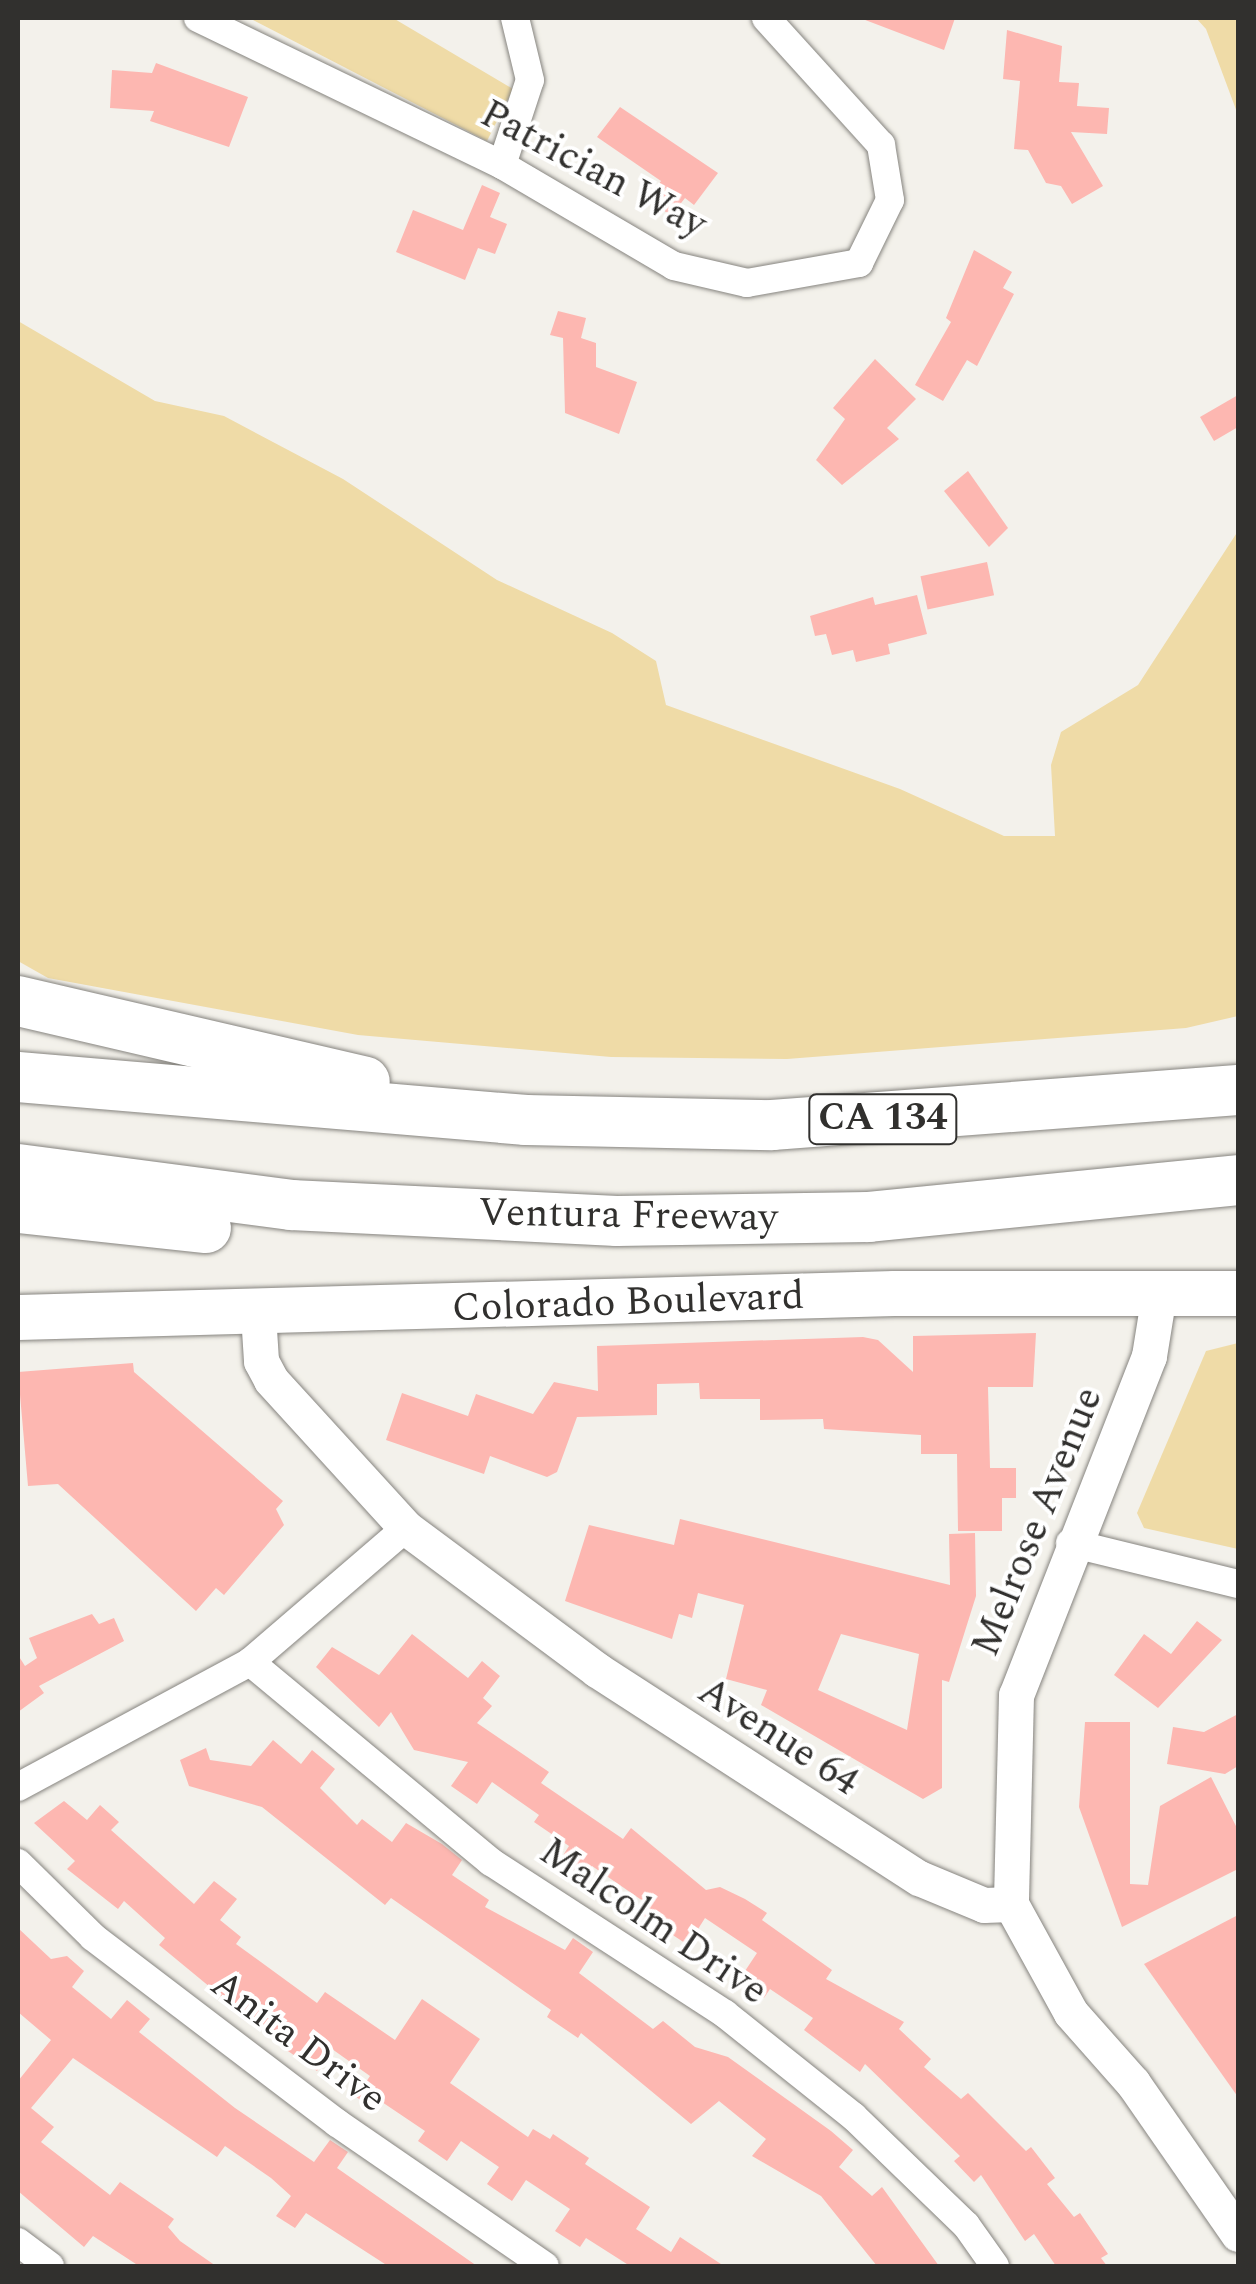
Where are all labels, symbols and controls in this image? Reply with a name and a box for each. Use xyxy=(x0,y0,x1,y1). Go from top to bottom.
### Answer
street label: Patrician Way xyxy=(472,90,714,250)
road number: CA 134 xyxy=(808,1086,958,1152)
street label: Ventura Freeway xyxy=(478,1189,778,1243)
street label: Colorado Boulevard xyxy=(451,1273,805,1333)
street label: Melrose Avenue xyxy=(962,1381,1114,1663)
street label: Avenue 64 xyxy=(689,1667,867,1807)
street label: Malcolm Drive xyxy=(530,1828,776,2016)
street label: Anita Drive xyxy=(201,1960,395,2124)

